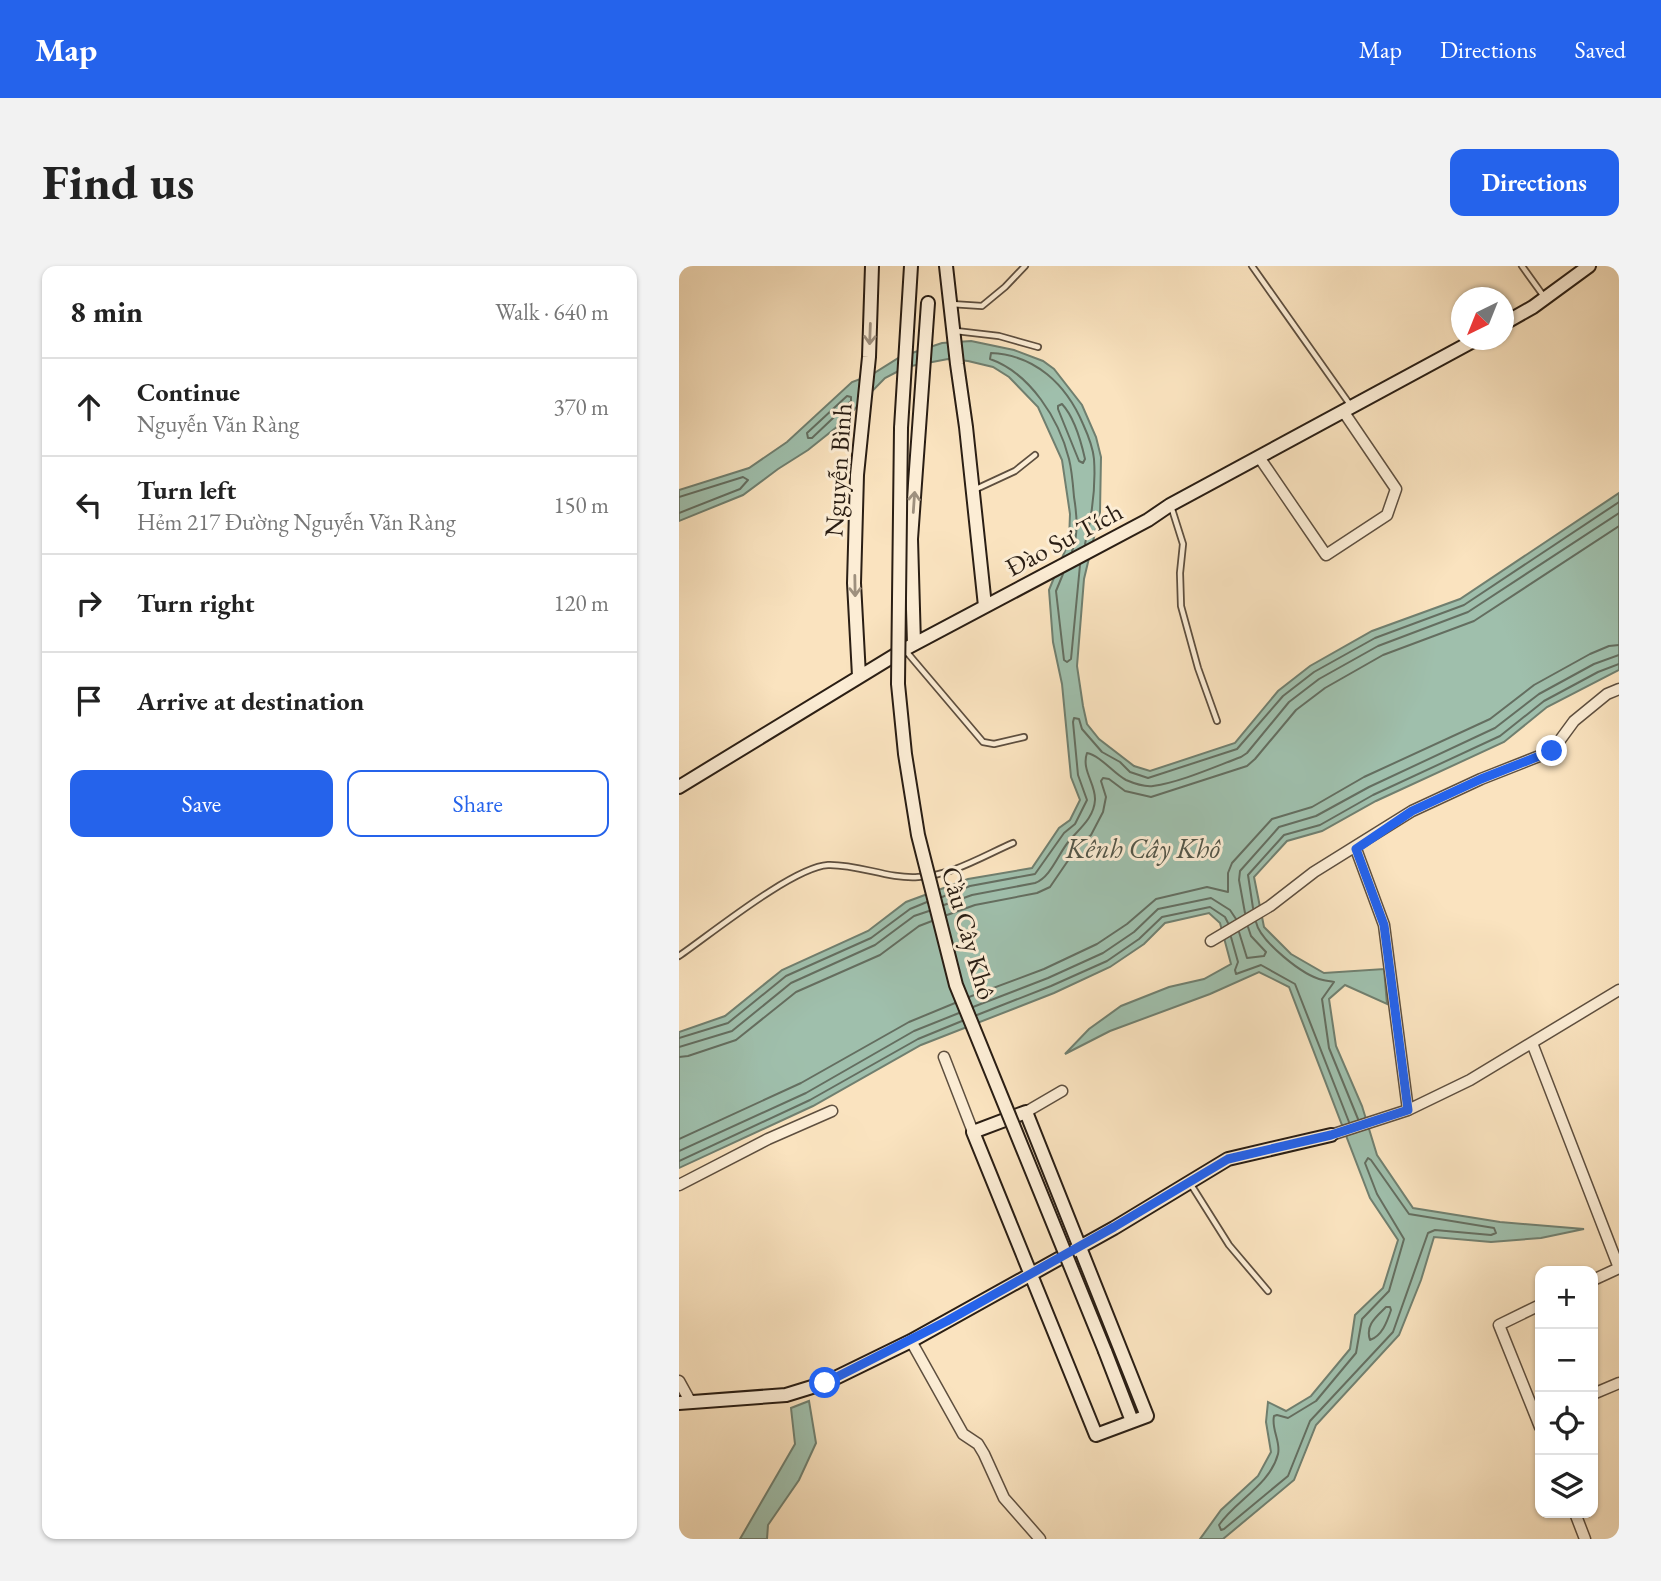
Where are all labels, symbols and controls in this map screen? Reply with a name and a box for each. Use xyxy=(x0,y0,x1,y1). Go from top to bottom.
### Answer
text: Map xyxy=(35,28,97,71)
text: Map xyxy=(1359,34,1402,65)
text: Directions xyxy=(1440,34,1537,65)
text: Saved xyxy=(1575,34,1626,65)
button: Directions xyxy=(1450,149,1619,216)
text: Find us xyxy=(42,150,194,214)
north arrow xyxy=(1451,287,1514,350)
text: 8 min xyxy=(70,292,143,331)
text: Walk · 640 m xyxy=(495,297,609,327)
one-way arrow xyxy=(863,322,876,345)
text: Continue xyxy=(137,375,240,409)
icon: ahead xyxy=(70,388,108,426)
text: 370 m xyxy=(553,392,609,422)
street label: Nguyễn Bình xyxy=(816,402,860,538)
text: Nguyễn Văn Ràng xyxy=(137,409,299,439)
text: Turn left xyxy=(137,473,236,507)
icon: left xyxy=(70,486,108,524)
text: 150 m xyxy=(553,490,609,520)
one-way arrow xyxy=(907,491,920,514)
street label: Đào Sư Tích xyxy=(1000,494,1128,584)
text: Hẻm 217 Đường Nguyễn Văn Ràng xyxy=(137,507,456,537)
one-way arrow xyxy=(848,574,861,597)
icon: right xyxy=(70,584,108,622)
text: Turn right xyxy=(137,586,255,620)
text: 120 m xyxy=(553,588,609,618)
icon: arrive xyxy=(70,682,108,720)
text: Arrive at destination xyxy=(137,684,364,718)
route end xyxy=(1536,735,1567,766)
button: Save xyxy=(70,770,333,837)
button: Share xyxy=(347,770,609,837)
water label: Kênh Cây Khô xyxy=(1065,830,1221,866)
street label: Cầu Cây Khô xyxy=(934,863,1004,1003)
map controls xyxy=(1535,1266,1598,1518)
button: + xyxy=(1535,1266,1598,1329)
button: − xyxy=(1535,1329,1598,1392)
route start xyxy=(809,1367,840,1398)
button: locate xyxy=(1535,1392,1598,1455)
button: layers xyxy=(1535,1455,1598,1518)

